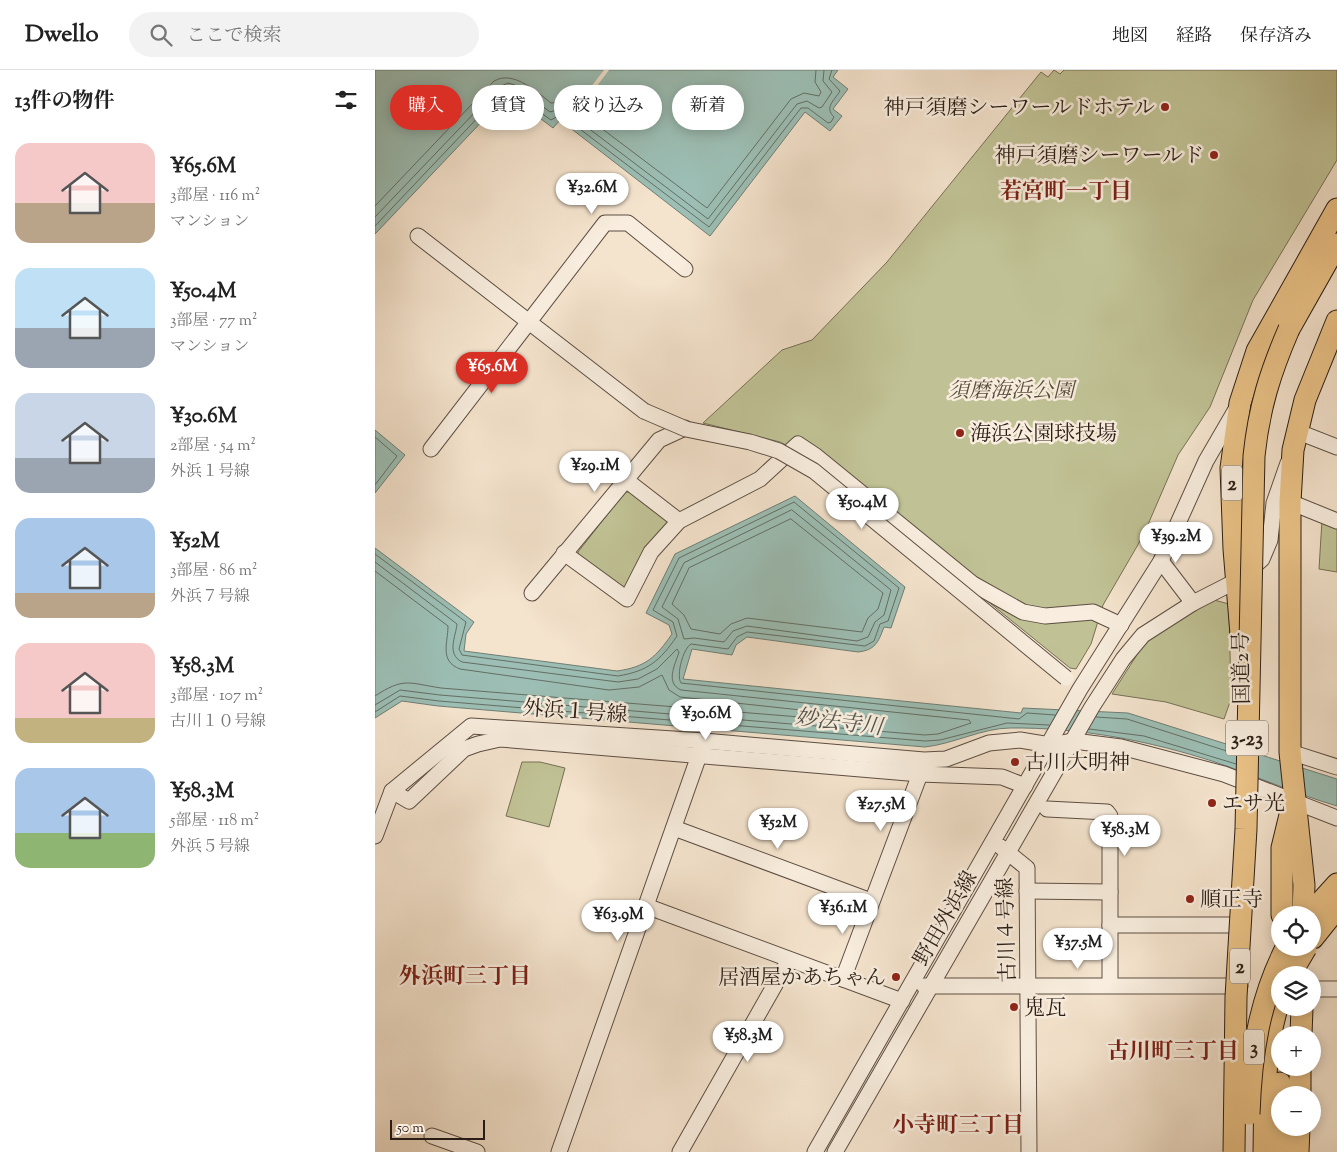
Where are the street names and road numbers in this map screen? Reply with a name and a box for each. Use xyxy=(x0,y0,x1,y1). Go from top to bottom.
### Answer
road number: 2 xyxy=(1222,466,1242,500)
street label: 国道2号 xyxy=(1227,631,1259,705)
street label: 外浜１号線 xyxy=(521,694,628,732)
road number: 3-23 xyxy=(1226,720,1268,756)
street label: 野田外浜線 xyxy=(907,866,986,972)
street label: 古川４号線 xyxy=(991,877,1025,983)
road number: 2 xyxy=(1230,948,1250,984)
road number: 3 xyxy=(1244,1030,1264,1064)

